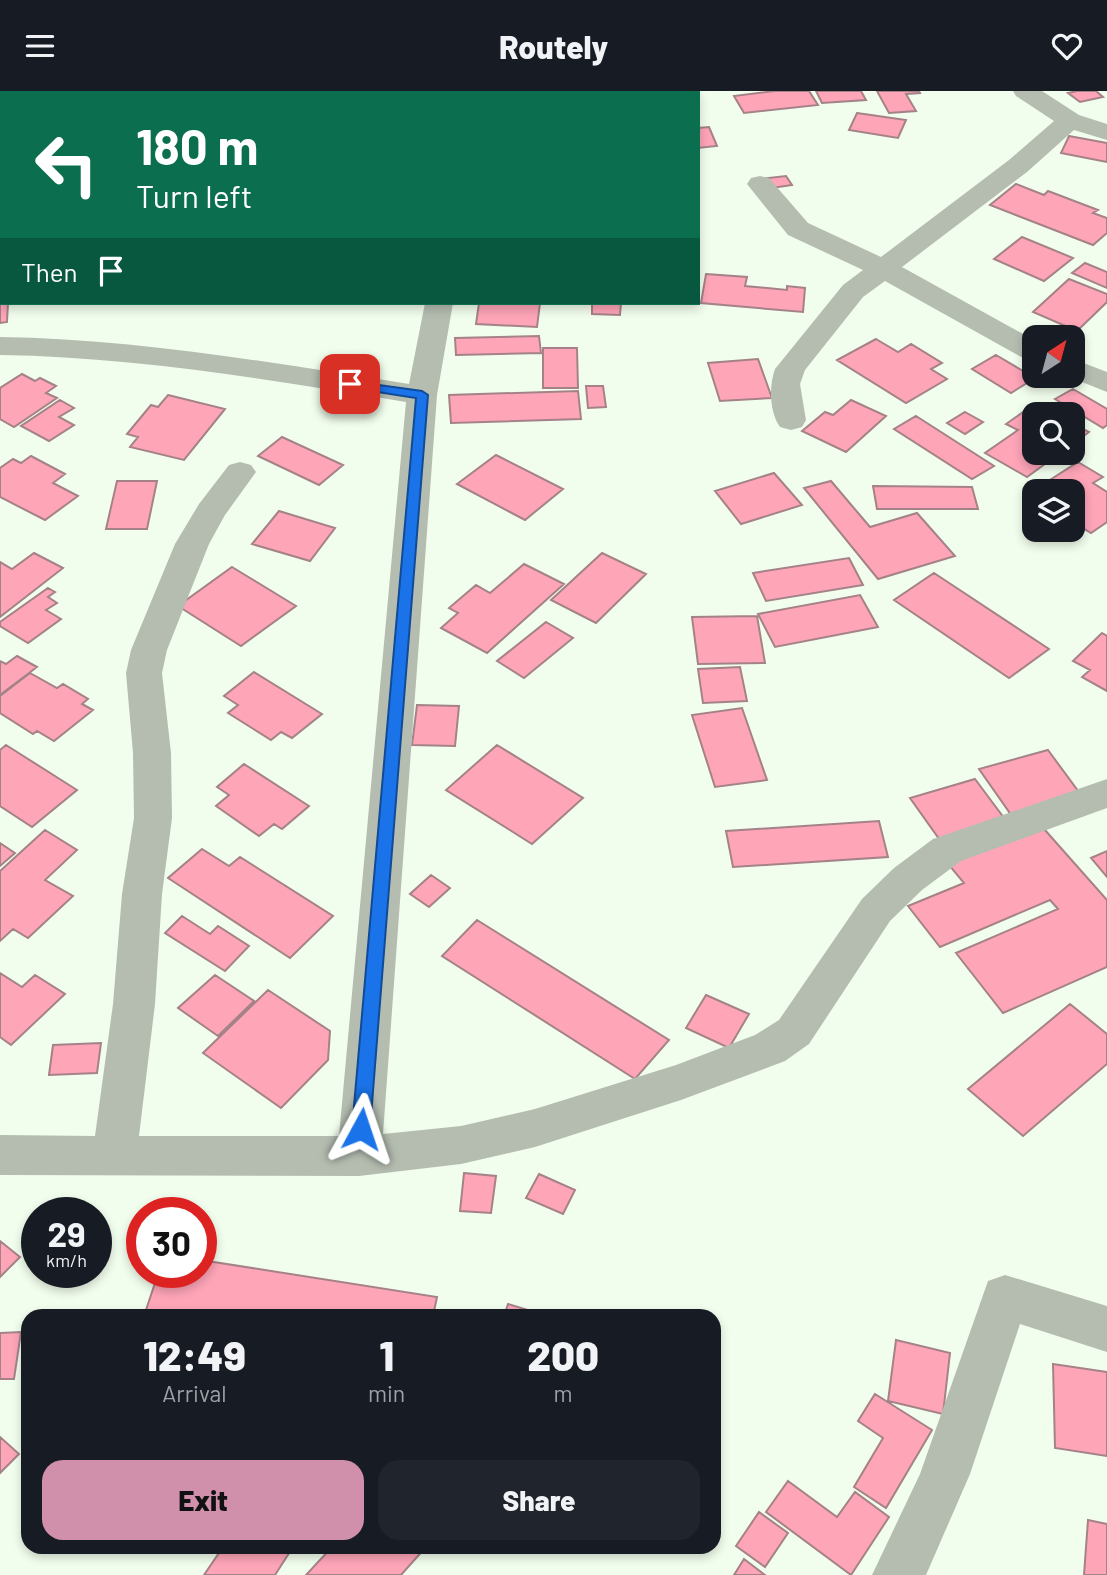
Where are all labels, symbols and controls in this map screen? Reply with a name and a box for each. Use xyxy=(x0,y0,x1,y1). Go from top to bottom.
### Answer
icon: menu xyxy=(21,27,59,65)
text: Routely xyxy=(499,27,608,65)
icon: heart xyxy=(1048,27,1086,65)
text: 180 m xyxy=(136,116,259,175)
icon: left xyxy=(21,119,112,210)
text: Turn left xyxy=(136,176,253,214)
icon: arrive xyxy=(92,252,130,290)
text: Then xyxy=(21,256,78,287)
north arrow xyxy=(1022,325,1085,389)
map controls xyxy=(1022,325,1085,542)
pin xyxy=(320,354,380,414)
icon: arrive xyxy=(331,365,369,403)
button: search xyxy=(1022,402,1085,465)
button: layers xyxy=(1022,479,1085,542)
position arrow xyxy=(324,1092,398,1166)
speed limit sign: 30 xyxy=(126,1197,217,1288)
text: 29 xyxy=(47,1212,86,1254)
text: km/h xyxy=(46,1249,87,1271)
text: 12:49 xyxy=(143,1329,246,1379)
text: 1 xyxy=(379,1329,394,1379)
text: 200 xyxy=(527,1329,599,1379)
text: Arrival xyxy=(162,1379,227,1407)
text: min xyxy=(368,1379,405,1407)
text: m xyxy=(554,1379,573,1407)
button: Exit xyxy=(42,1460,364,1540)
button: Share xyxy=(378,1460,700,1540)

